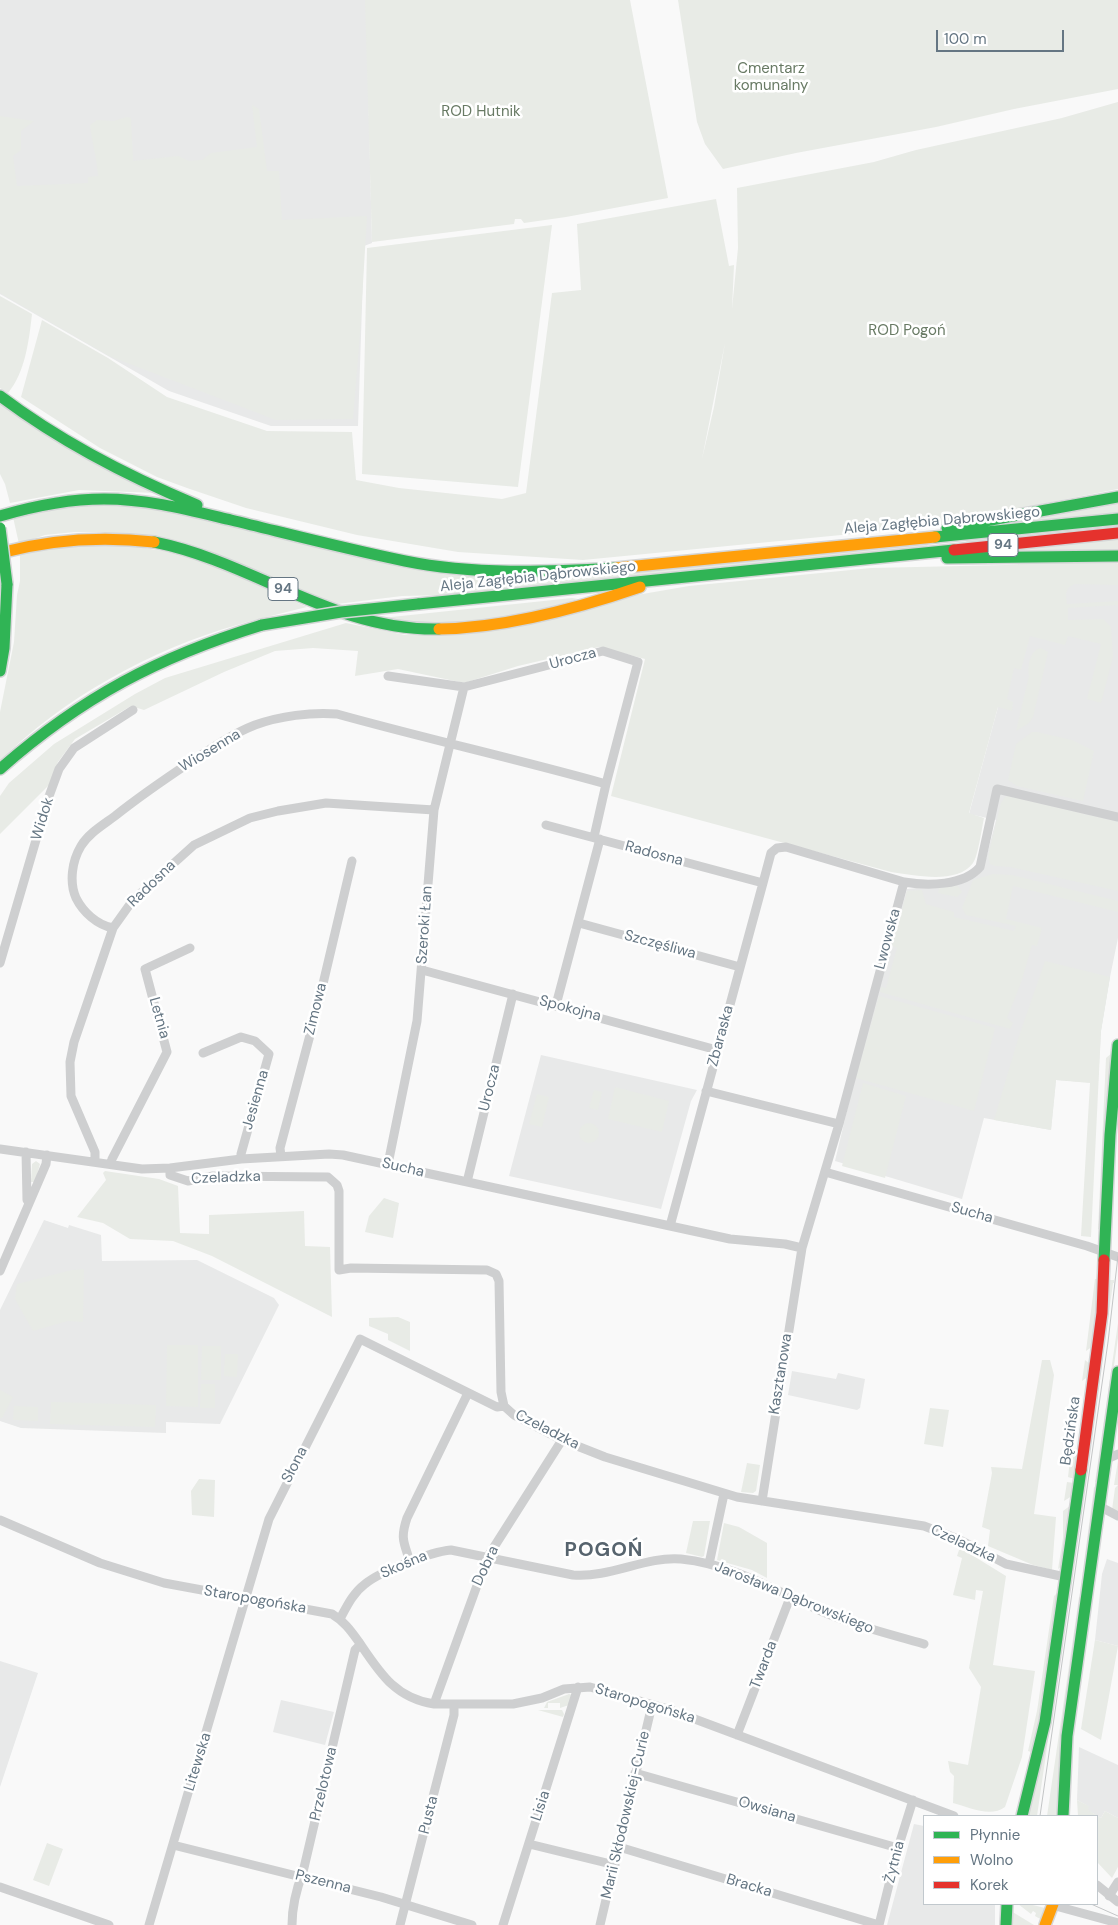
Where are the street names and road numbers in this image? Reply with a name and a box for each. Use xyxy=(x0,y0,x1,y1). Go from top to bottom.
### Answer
street label: Aleja Zagłębia Dąbrowskiego xyxy=(843,503,1041,539)
road number: 94 xyxy=(988,534,1018,556)
street label: Aleja Zagłębia Dąbrowskiego xyxy=(439,558,637,596)
road number: 94 xyxy=(268,578,298,600)
street label: Urocza xyxy=(548,644,598,674)
street label: Wiosenna xyxy=(176,726,244,776)
street label: Widok xyxy=(28,795,58,843)
street label: Radosna xyxy=(623,838,685,870)
street label: Radosna xyxy=(124,857,180,911)
street label: Szeroki Łan xyxy=(413,885,437,965)
street label: Lwowska xyxy=(871,907,905,971)
street label: Szczęśliwa xyxy=(622,927,698,963)
street label: Zimowa xyxy=(301,981,331,1037)
street label: Spokojna xyxy=(537,992,603,1026)
street label: Letnia xyxy=(145,995,173,1041)
street label: Zbaraska xyxy=(704,1003,738,1069)
street label: Urocza xyxy=(476,1063,504,1113)
street label: Jesienna xyxy=(239,1068,273,1132)
street label: Sucha xyxy=(380,1154,426,1182)
street label: Czeladzka xyxy=(191,1168,261,1188)
street label: Sucha xyxy=(949,1198,995,1228)
street label: Kasztanowa xyxy=(766,1332,796,1416)
street label: Będzińska xyxy=(1057,1395,1085,1467)
street label: Czeladzka xyxy=(512,1406,582,1454)
street label: Słona xyxy=(278,1444,312,1486)
street label: Czeladzka xyxy=(928,1521,998,1567)
street label: Dobra xyxy=(469,1543,503,1589)
street label: Skośna xyxy=(378,1547,430,1583)
street label: Jarosława Dąbrowskiego xyxy=(712,1558,876,1638)
street label: Staropogońska xyxy=(202,1582,308,1618)
street label: Twarda xyxy=(747,1639,781,1691)
street label: Staropogońska xyxy=(593,1680,697,1728)
street label: Marii Skłodowskiej-Curie xyxy=(598,1729,654,1901)
street label: Litewska xyxy=(181,1731,215,1793)
street label: Przelotowa xyxy=(307,1745,341,1823)
street label: Lisia xyxy=(528,1789,554,1823)
street label: Owsiana xyxy=(736,1793,798,1827)
street label: Pusta xyxy=(416,1794,442,1836)
street label: Żytnia xyxy=(881,1839,909,1885)
street label: Pszenna xyxy=(293,1866,353,1898)
street label: Bracka xyxy=(724,1871,774,1901)

